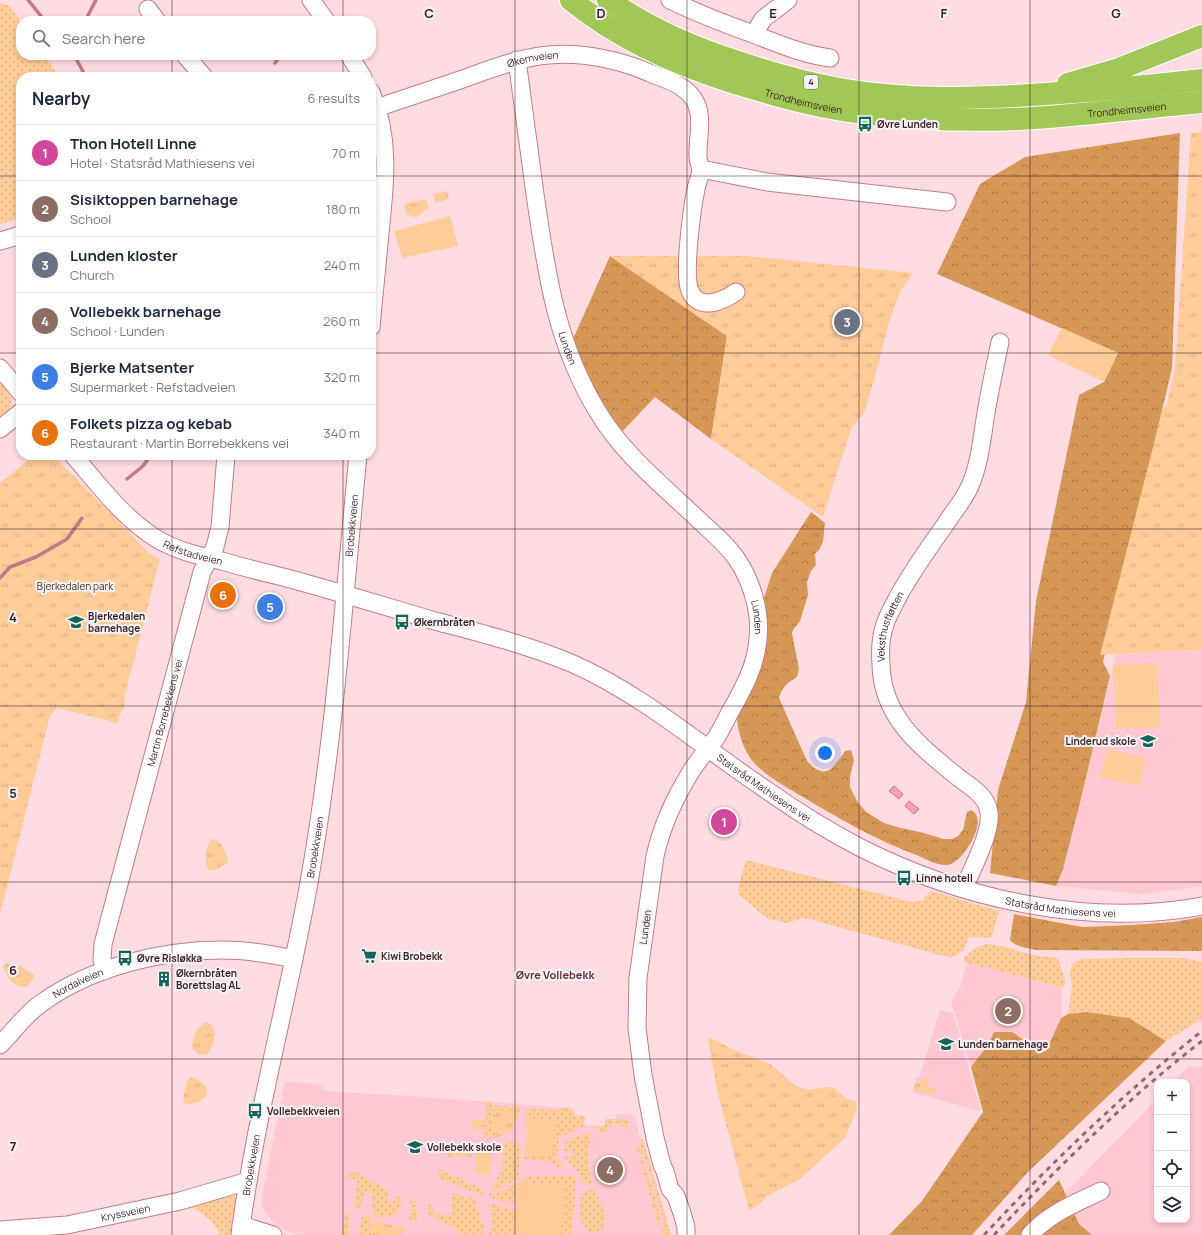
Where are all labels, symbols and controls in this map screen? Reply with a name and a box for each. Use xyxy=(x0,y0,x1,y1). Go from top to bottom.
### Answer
text: C xyxy=(424,4,434,22)
text: D xyxy=(596,4,606,22)
text: E xyxy=(769,4,777,22)
text: F xyxy=(941,4,948,22)
text: G xyxy=(1111,4,1121,22)
search box xyxy=(16,16,376,60)
icon: search xyxy=(30,27,52,49)
text: Search here xyxy=(62,28,145,49)
street label: Økernveien xyxy=(505,47,559,70)
road number: 4 xyxy=(804,75,818,89)
street label: Trondheimsveien xyxy=(763,85,843,117)
text: Nearby xyxy=(32,87,90,110)
text: 6 results xyxy=(308,89,360,107)
street label: Trondheimsveien xyxy=(1087,99,1167,121)
bus stop icon: Øvre Lunden xyxy=(856,115,874,133)
place label: Øvre Lunden xyxy=(877,117,938,131)
text: Thon Hotell Linne xyxy=(70,133,197,154)
text: 1 xyxy=(42,144,48,162)
text: 70 m xyxy=(332,144,360,162)
text: Hotel · Statsråd Mathiesens vei xyxy=(70,154,255,172)
text: Sisiktoppen barnehage xyxy=(70,189,238,210)
text: 2 xyxy=(41,200,49,218)
text: 180 m xyxy=(326,200,360,218)
text: School xyxy=(70,210,111,228)
text: Lunden kloster xyxy=(70,245,178,266)
text: 3 xyxy=(41,256,49,274)
text: 240 m xyxy=(324,256,360,274)
text: Church xyxy=(70,266,114,284)
text: Vollebekk barnehage xyxy=(70,301,221,322)
pin: 3 xyxy=(834,307,860,337)
text: 4 xyxy=(41,312,49,330)
text: 260 m xyxy=(323,312,360,330)
text: School · Lunden xyxy=(70,322,164,340)
street label: Lunden xyxy=(555,330,580,367)
text: Bjerke Matsenter xyxy=(70,357,194,378)
text: 5 xyxy=(41,368,49,386)
text: 320 m xyxy=(324,368,360,386)
text: Supermarket · Refstadveien xyxy=(70,378,235,396)
text: Folkets pizza og kebab xyxy=(70,413,232,434)
text: 6 xyxy=(41,424,49,442)
text: 340 m xyxy=(324,424,360,442)
text: Restaurant · Martin Borrebekkens vei xyxy=(70,434,289,452)
street label: Brobekkveien xyxy=(342,494,361,557)
street label: Refstadveien xyxy=(161,537,224,568)
park label: Bjerkedalen park xyxy=(37,579,114,593)
pin: 6 xyxy=(210,580,236,610)
street label: Veksthusfløtten xyxy=(874,589,907,662)
pin: 5 xyxy=(257,592,283,622)
street label: Lunden xyxy=(748,598,766,635)
text: 4 xyxy=(9,608,17,626)
place label: Bjerkedalen barnehage xyxy=(88,609,145,635)
school or university icon: Bjerkedalen barnehage xyxy=(67,613,85,631)
bus stop icon: Økernbråten xyxy=(393,613,411,631)
place label: Økernbråten xyxy=(414,615,475,629)
street label: Martin Borrebekkens vei xyxy=(144,658,186,768)
school or university icon: Linderud skole xyxy=(1139,732,1157,750)
place label: Linderud skole xyxy=(1065,734,1136,748)
your location xyxy=(815,743,835,763)
street label: Statsråd Mathiesens vei xyxy=(714,750,814,825)
text: 5 xyxy=(9,784,17,802)
pin: 1 xyxy=(711,807,737,837)
street label: Brobekkveien xyxy=(303,816,327,879)
bus stop icon: Linne hotell xyxy=(895,869,913,887)
place label: Linne hotell xyxy=(916,871,973,885)
street label: Statsråd Mathiesens vei xyxy=(1004,893,1116,920)
street label: Lunden xyxy=(636,909,654,945)
supermarket icon: Kiwi Brobekk xyxy=(360,947,378,965)
bus stop icon: Øvre Risløkka xyxy=(116,949,134,967)
place label: Kiwi Brobekk xyxy=(381,949,443,963)
place label: Øvre Risløkka xyxy=(137,951,203,965)
text: 6 xyxy=(9,961,17,979)
street label: Nordalveien xyxy=(50,965,105,1001)
place label: Økernbråten Borettslag AL xyxy=(176,966,241,992)
district label: Øvre Vollebekk xyxy=(516,967,595,982)
building icon: Økernbråten Borettslag AL xyxy=(155,970,173,988)
pin: 2 xyxy=(995,996,1021,1026)
school or university icon: Lunden barnehage xyxy=(937,1035,955,1053)
place label: Lunden barnehage xyxy=(958,1037,1048,1051)
map controls xyxy=(1154,1079,1190,1223)
button: + xyxy=(1154,1079,1190,1115)
bus stop icon: Vollebekkveien xyxy=(246,1102,264,1120)
place label: Vollebekkveien xyxy=(267,1104,340,1118)
button: − xyxy=(1154,1115,1190,1151)
street label: Brobekkveien xyxy=(239,1133,263,1197)
text: 7 xyxy=(10,1137,17,1155)
school or university icon: Vollebekk skole xyxy=(406,1138,424,1156)
place label: Vollebekk skole xyxy=(427,1140,501,1154)
button: locate xyxy=(1154,1151,1190,1187)
pin: 4 xyxy=(597,1155,623,1185)
button: layers xyxy=(1154,1187,1190,1223)
street label: Kryssveien xyxy=(100,1201,151,1225)

